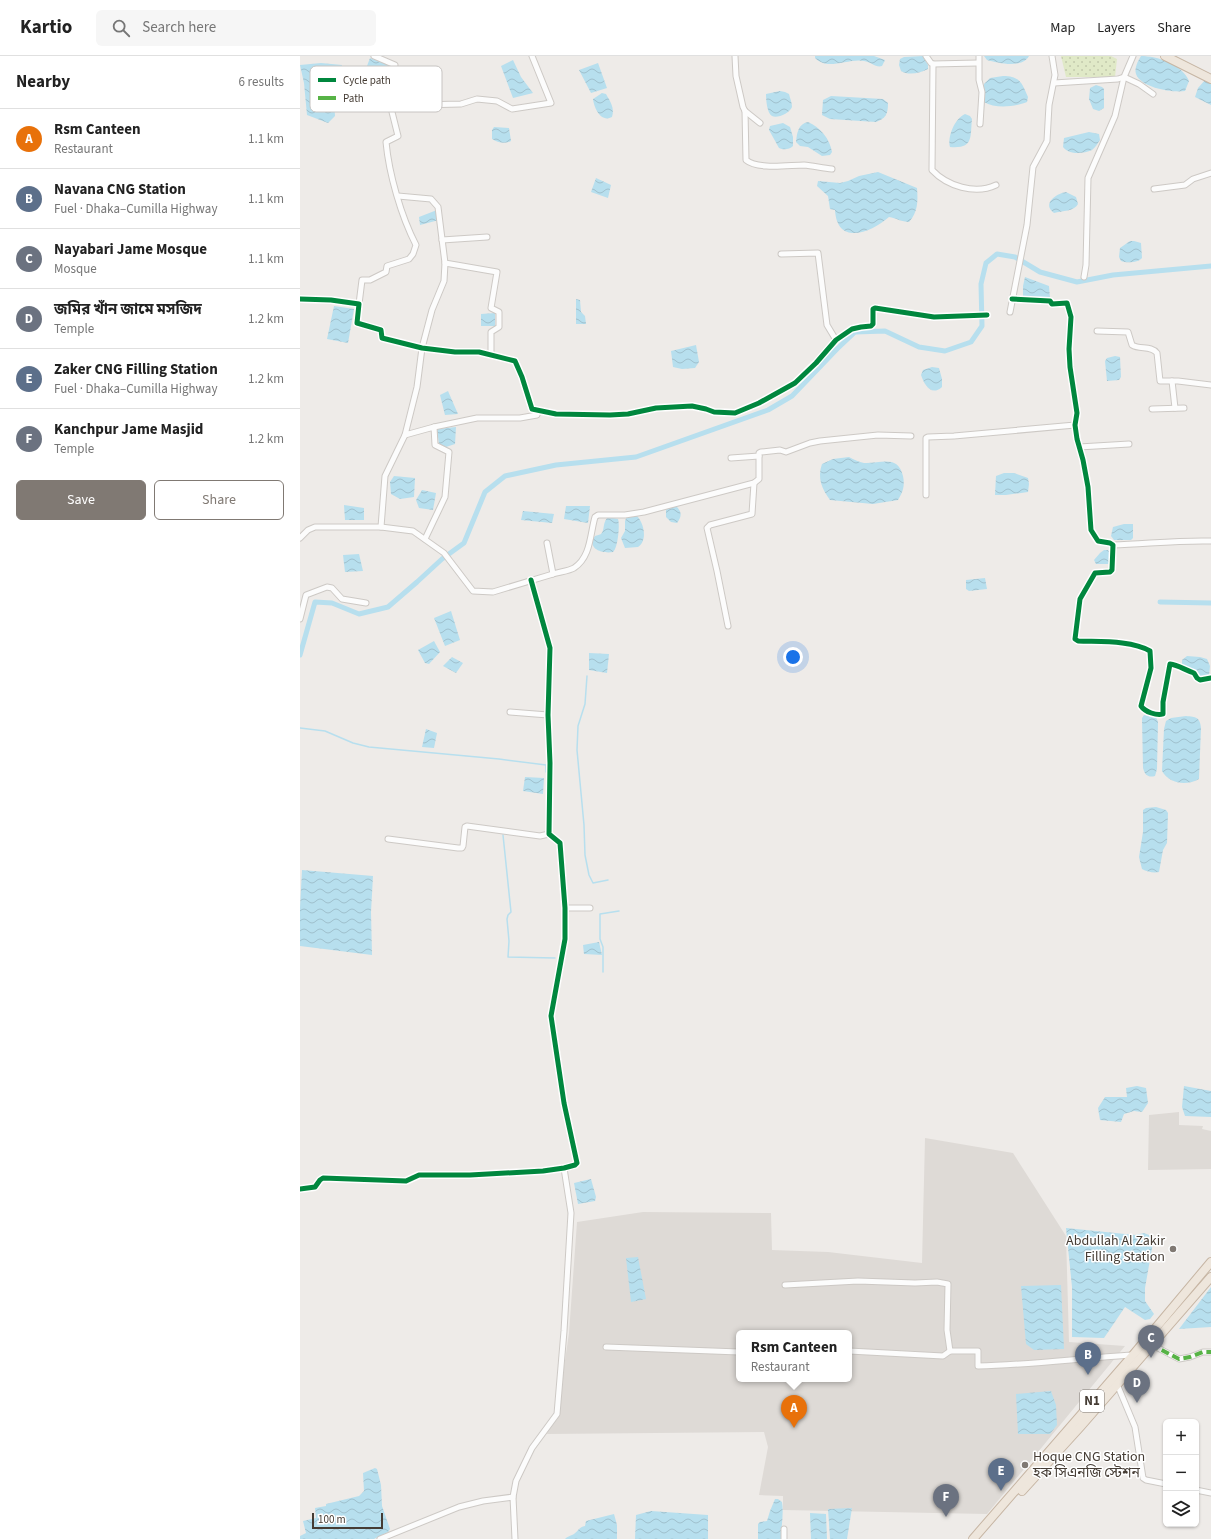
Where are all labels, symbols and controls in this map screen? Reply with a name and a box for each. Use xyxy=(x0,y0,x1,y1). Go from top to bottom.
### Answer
search box xyxy=(96,10,376,46)
text: Kartio xyxy=(20,14,72,41)
icon: search xyxy=(110,17,132,39)
text: Search here xyxy=(142,17,216,38)
text: Map xyxy=(1050,18,1075,38)
text: Layers xyxy=(1097,18,1135,38)
text: Share xyxy=(1157,18,1191,38)
legend xyxy=(310,66,442,112)
text: Nearby xyxy=(16,70,70,94)
text: 6 results xyxy=(239,73,284,91)
text: Cycle path xyxy=(343,73,391,88)
text: Path xyxy=(343,91,364,106)
text: Rsm Canteen xyxy=(54,119,141,140)
text: A xyxy=(25,130,33,148)
text: 1.1 km xyxy=(248,130,284,148)
text: Restaurant xyxy=(54,140,113,158)
text: Navana CNG Station xyxy=(54,179,186,200)
text: B xyxy=(25,190,33,208)
text: 1.1 km xyxy=(248,190,284,208)
text: Fuel · Dhaka–Cumilla Highway xyxy=(54,200,217,218)
text: Nayabari Jame Mosque xyxy=(54,239,207,260)
text: C xyxy=(25,250,33,268)
text: 1.1 km xyxy=(248,250,284,268)
text: Mosque xyxy=(54,260,97,278)
text: জমির খাঁন জামে মসজিদ xyxy=(54,299,202,320)
text: D xyxy=(25,310,33,328)
text: 1.2 km xyxy=(248,310,284,328)
text: Temple xyxy=(54,320,94,338)
text: Zaker CNG Filling Station xyxy=(54,359,218,380)
text: E xyxy=(25,370,33,388)
text: 1.2 km xyxy=(248,370,284,388)
text: Fuel · Dhaka–Cumilla Highway xyxy=(54,380,217,398)
text: Kanchpur Jame Masjid xyxy=(54,419,203,440)
text: F xyxy=(26,430,32,448)
text: 1.2 km xyxy=(248,430,284,448)
text: Temple xyxy=(54,440,94,458)
button: Save xyxy=(16,480,146,520)
button: Share xyxy=(154,480,284,520)
your location xyxy=(783,647,803,667)
place label: Abdullah Al Zakir Filling Station xyxy=(1066,1231,1165,1267)
marker: Abdullah Al Zakir Filling Station xyxy=(1168,1244,1178,1254)
pin: C xyxy=(1138,1325,1164,1358)
popup xyxy=(736,1330,852,1382)
text: Rsm Canteen xyxy=(751,1337,837,1358)
pin: B xyxy=(1075,1342,1101,1375)
text: Restaurant xyxy=(751,1358,810,1376)
pin: D xyxy=(1124,1370,1150,1403)
road number: N1 xyxy=(1080,1390,1104,1412)
pin: A xyxy=(781,1395,807,1428)
map controls xyxy=(1163,1419,1199,1527)
button: + xyxy=(1163,1419,1199,1455)
place label: Hoque CNG Station হক সিএনজি স্টেশন xyxy=(1032,1447,1145,1483)
button: − xyxy=(1163,1455,1199,1491)
pin: E xyxy=(988,1458,1014,1491)
marker: Hoque CNG Station হক সিএনজি স্টেশন xyxy=(1020,1460,1030,1470)
pin: F xyxy=(933,1484,959,1517)
button: layers xyxy=(1163,1491,1199,1527)
scale bar xyxy=(312,1511,383,1530)
text: 100 m xyxy=(318,1512,346,1527)

